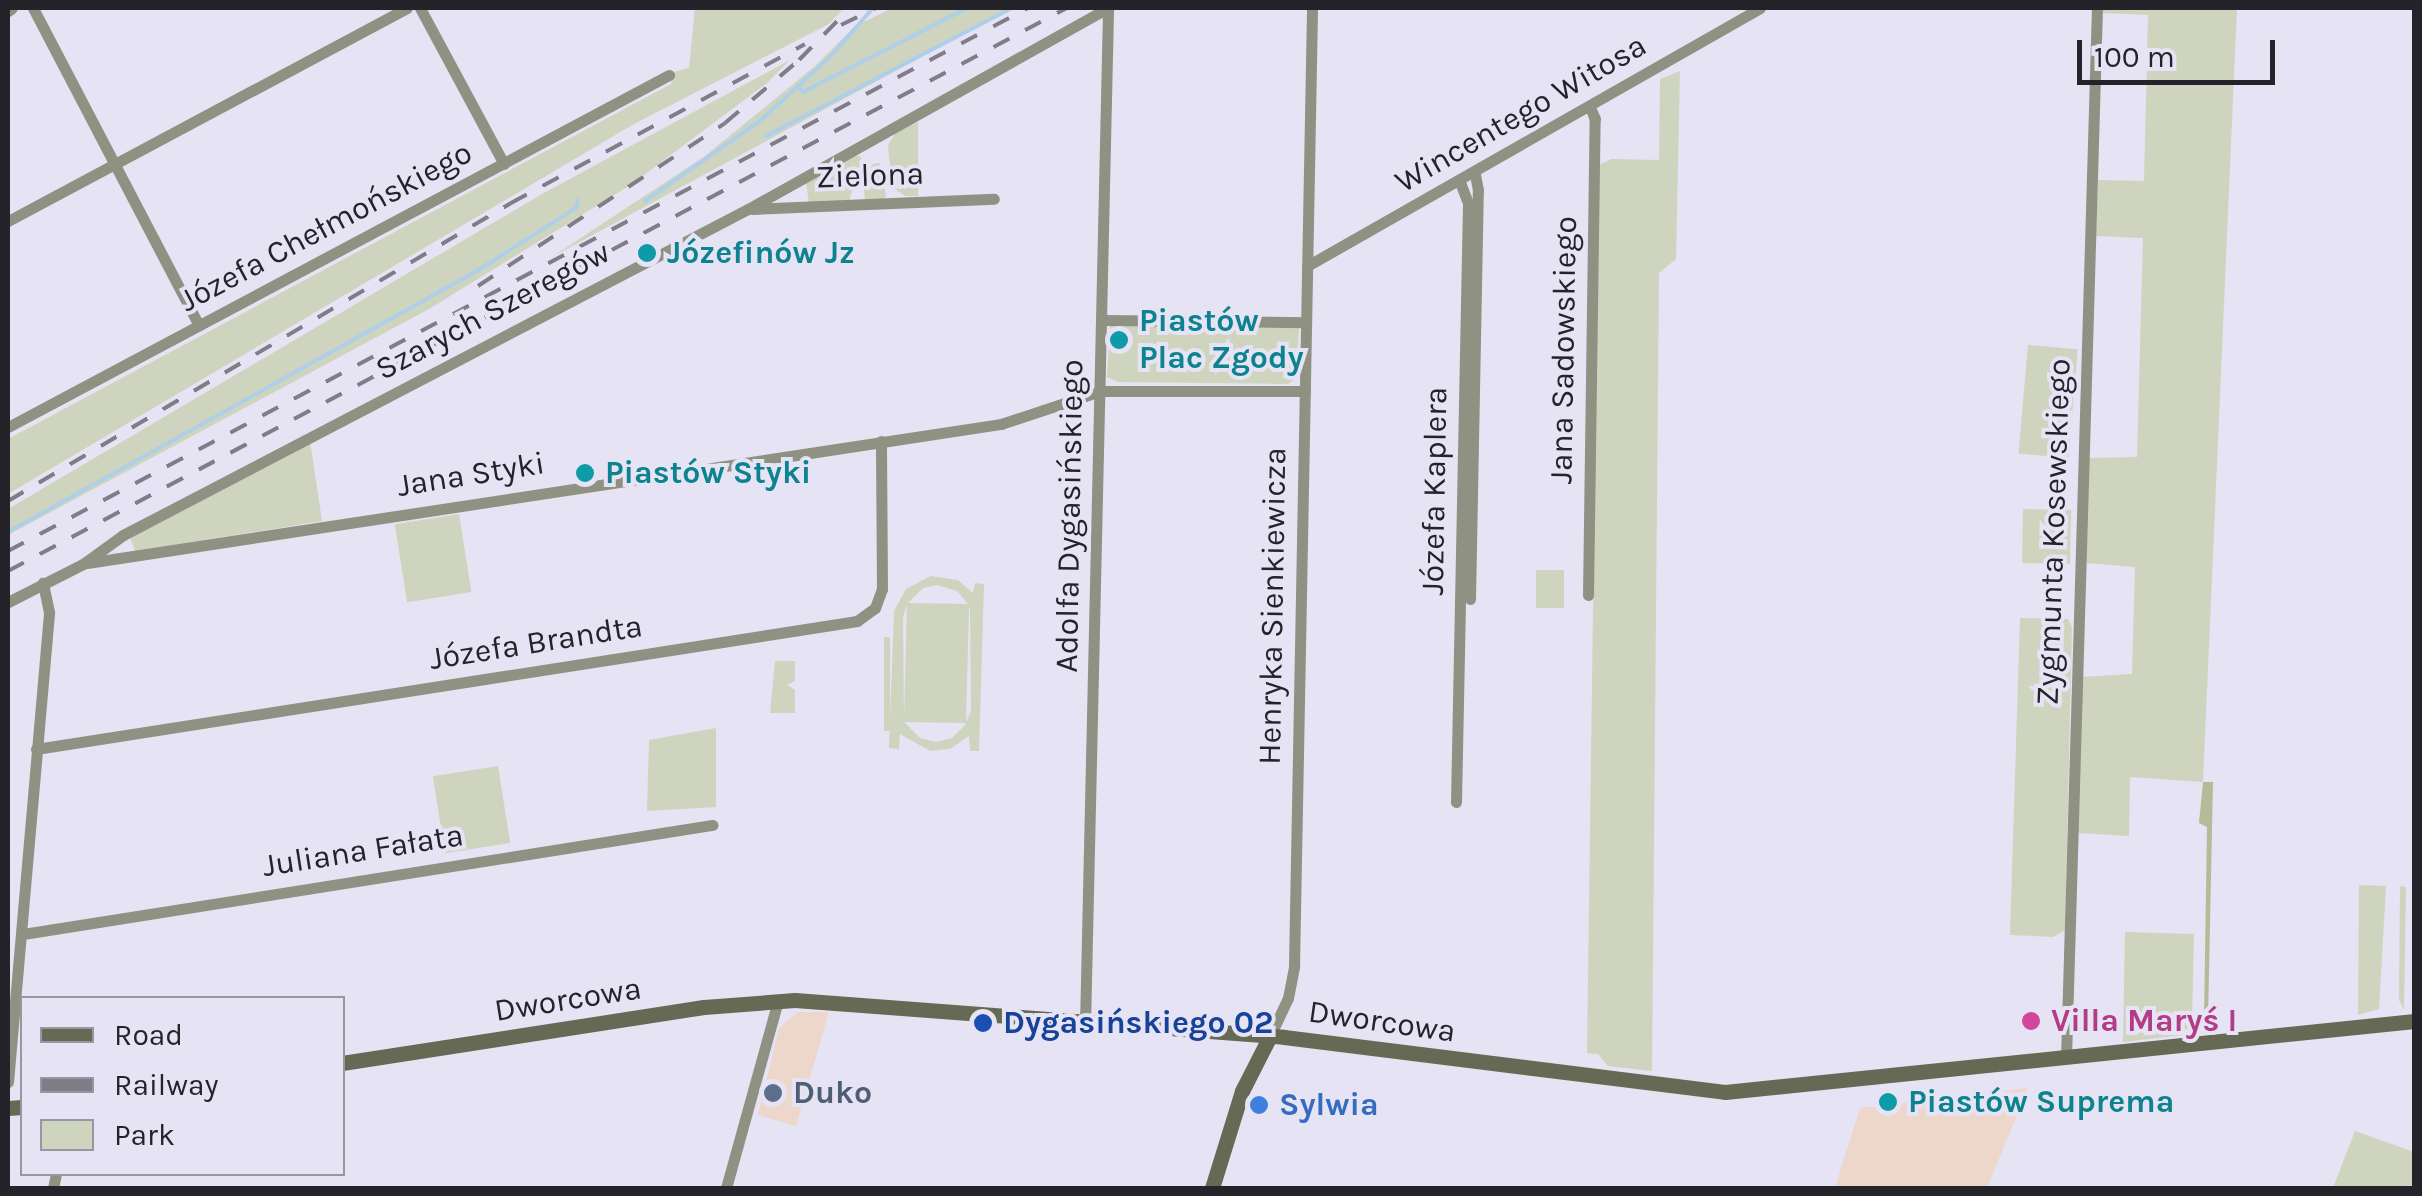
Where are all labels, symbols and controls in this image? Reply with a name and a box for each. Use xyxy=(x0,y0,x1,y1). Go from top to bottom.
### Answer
scale bar xyxy=(2082,20,2280,82)
street label: Wincentego Witosa xyxy=(1389,27,1653,201)
text: 100 m xyxy=(2094,39,2175,75)
street label: Józefa Chełmońskiego xyxy=(173,134,479,320)
street label: Zielona xyxy=(815,155,925,197)
street label: Jana Sadowskiego xyxy=(1542,216,1586,484)
street label: Szarych Szeregów xyxy=(369,233,617,389)
place label: Józefinów Jz xyxy=(667,234,855,272)
marker: Józefinów Jz xyxy=(636,242,658,264)
place label: Piastów Plac Zgody xyxy=(1139,303,1304,378)
marker: Piastów Plac Zgody xyxy=(1108,329,1130,351)
street label: Zygmunta Kosewskiego xyxy=(2029,358,2079,706)
street label: Adolfa Dygasińskiego xyxy=(1048,359,1092,673)
street label: Józefa Kaplera xyxy=(1414,386,1456,596)
street label: Jana Styki xyxy=(394,444,548,506)
street label: Henryka Sienkiewicza xyxy=(1251,447,1295,765)
place label: Piastów Styki xyxy=(605,454,811,492)
marker: Piastów Styki xyxy=(574,462,596,484)
street label: Józefa Brandta xyxy=(427,607,645,679)
street label: Juliana Fałata xyxy=(260,816,466,886)
street label: Dworcowa xyxy=(492,969,644,1031)
street label: Dworcowa xyxy=(1306,993,1458,1051)
legend xyxy=(20,996,345,1176)
place label: Villa Maryś I xyxy=(2051,1002,2237,1040)
place label: Dygasińskiego 02 xyxy=(1003,1004,1273,1042)
marker: Villa Maryś I xyxy=(2020,1010,2042,1032)
marker: Dygasińskiego 02 xyxy=(972,1012,994,1034)
text: Road xyxy=(114,1017,183,1053)
text: Railway xyxy=(114,1067,218,1103)
place label: Duko xyxy=(793,1074,872,1112)
marker: Duko xyxy=(762,1082,784,1104)
place label: Piastów Suprema xyxy=(1908,1083,2174,1121)
place label: Sylwia xyxy=(1279,1086,1379,1124)
marker: Piastów Suprema xyxy=(1877,1091,1899,1113)
marker: Sylwia xyxy=(1248,1094,1270,1116)
text: Park xyxy=(114,1117,175,1153)

